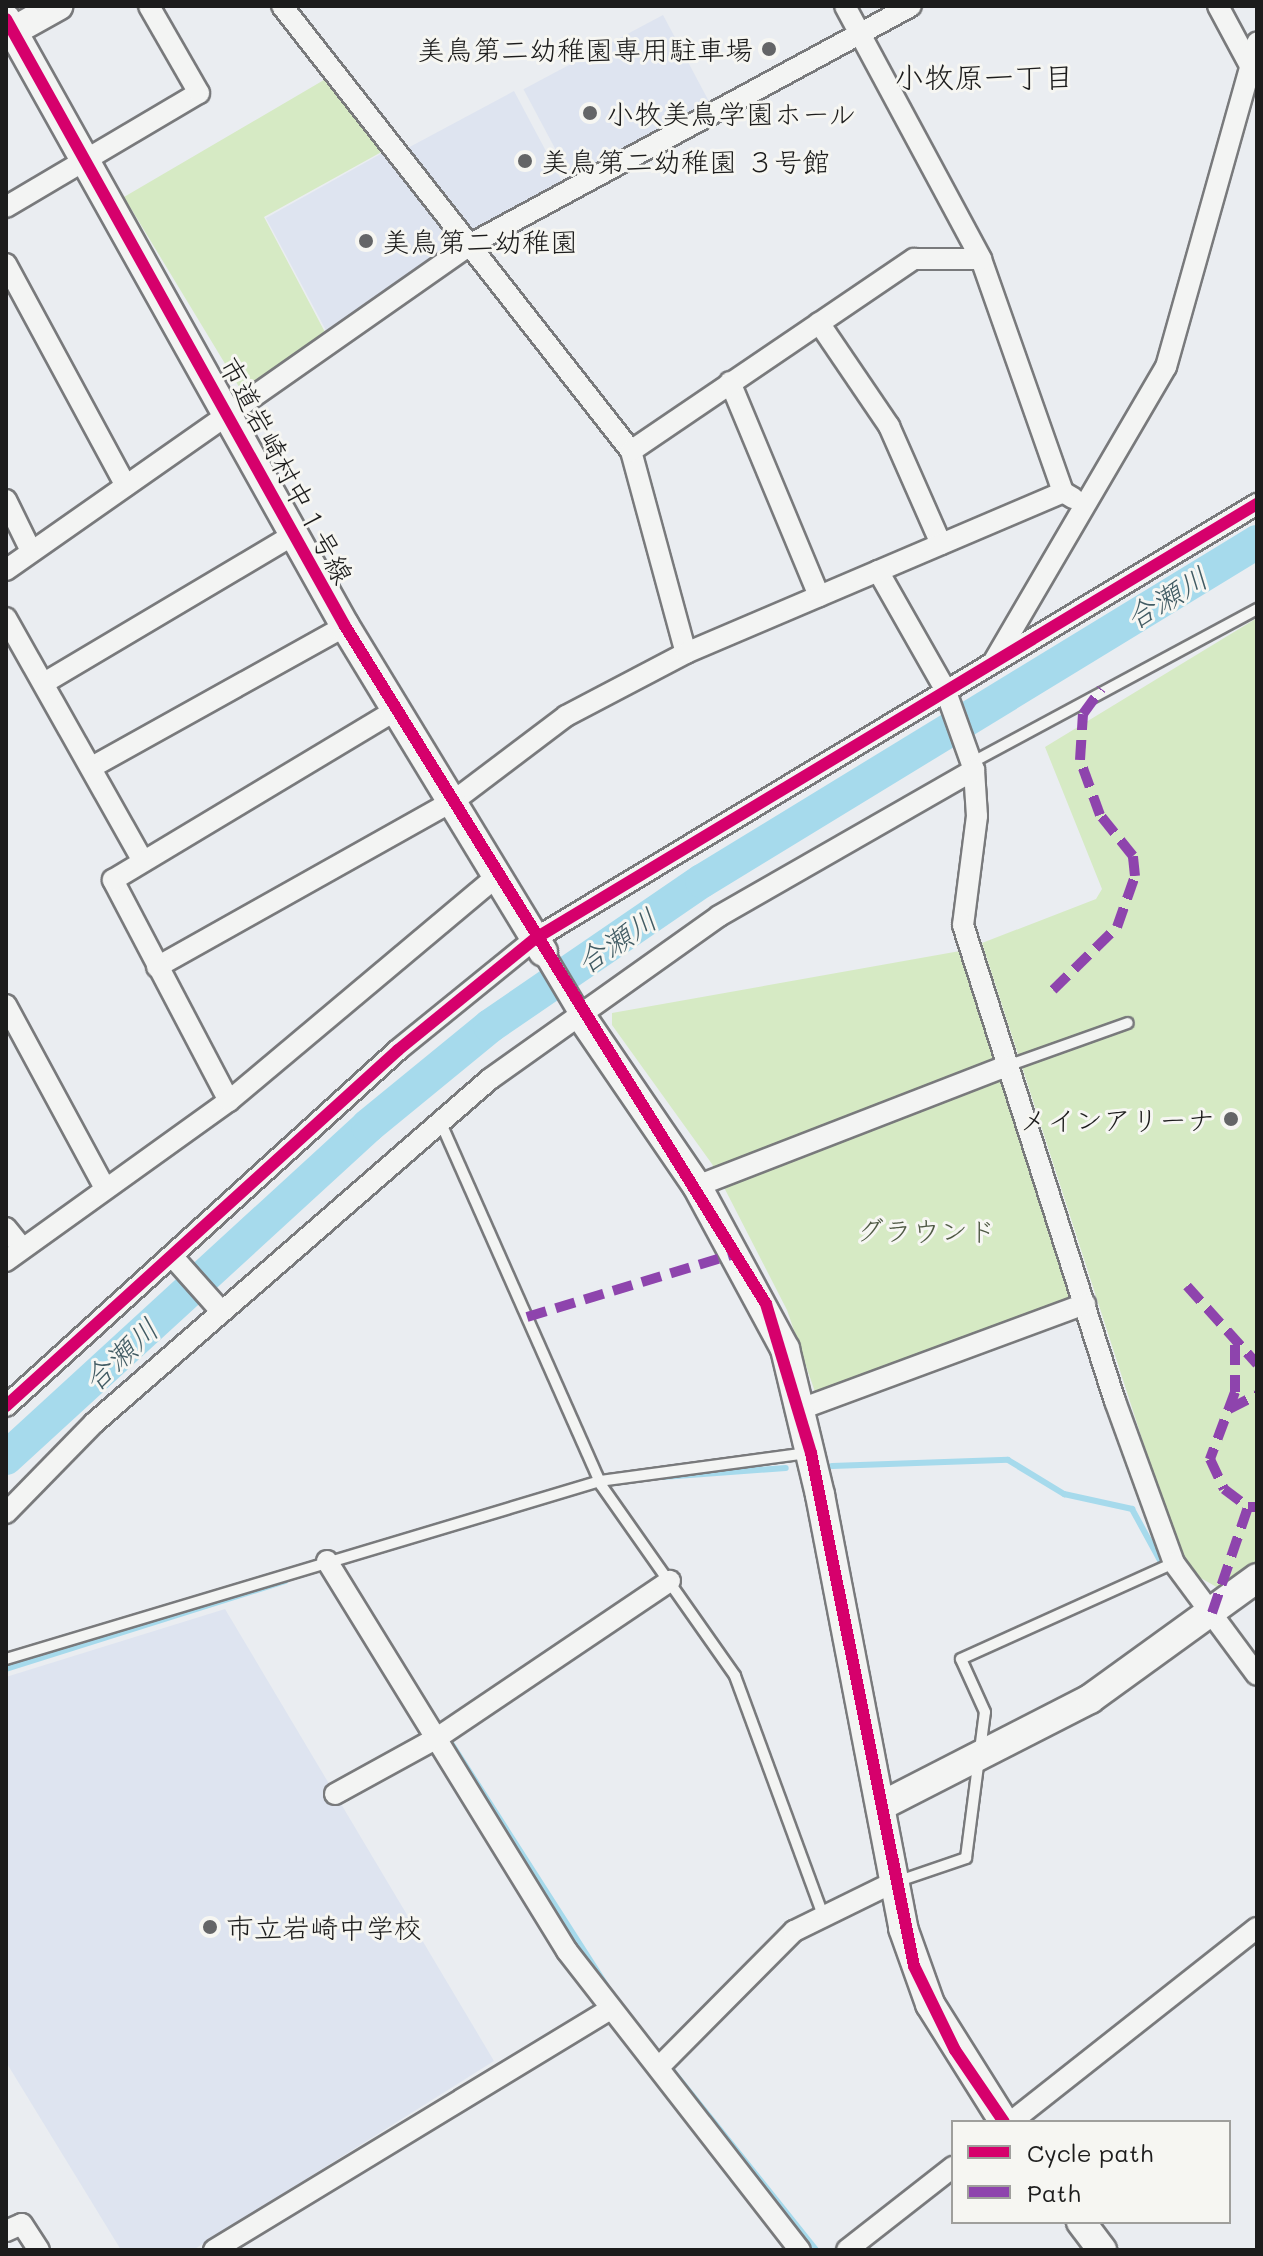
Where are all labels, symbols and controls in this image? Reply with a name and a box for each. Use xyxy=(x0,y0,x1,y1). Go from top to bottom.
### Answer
place label: 美鳥第二幼稚園専用駐車場 xyxy=(417,32,753,66)
marker: 美鳥第二幼稚園専用駐車場 xyxy=(760,40,778,58)
district label: 小牧原一丁目 xyxy=(894,58,1074,94)
place label: 小牧美鳥学園ホール xyxy=(606,96,858,130)
marker: 小牧美鳥学園ホール xyxy=(581,104,599,122)
place label: 美鳥第二幼稚園 ３号館 xyxy=(541,144,830,178)
marker: 美鳥第二幼稚園 ３号館 xyxy=(516,152,534,170)
place label: 美鳥第二幼稚園 xyxy=(382,224,578,258)
marker: 美鳥第二幼稚園 xyxy=(357,232,375,250)
street label: 市道岩崎村中１号線 xyxy=(213,351,361,589)
water label: 合瀬川 xyxy=(1118,558,1214,636)
water label: 合瀬川 xyxy=(569,900,663,980)
place label: メインアリーナ xyxy=(1019,1102,1215,1136)
marker: メインアリーナ xyxy=(1222,1110,1240,1128)
park label: グラウンド xyxy=(856,1213,996,1247)
water label: 合瀬川 xyxy=(75,1310,165,1398)
place label: 市立岩崎中学校 xyxy=(226,1910,422,1944)
marker: 市立岩崎中学校 xyxy=(201,1918,219,1936)
legend xyxy=(951,2120,1231,2224)
text: Cycle path xyxy=(1027,2137,1153,2168)
text: Path xyxy=(1027,2177,1081,2208)

